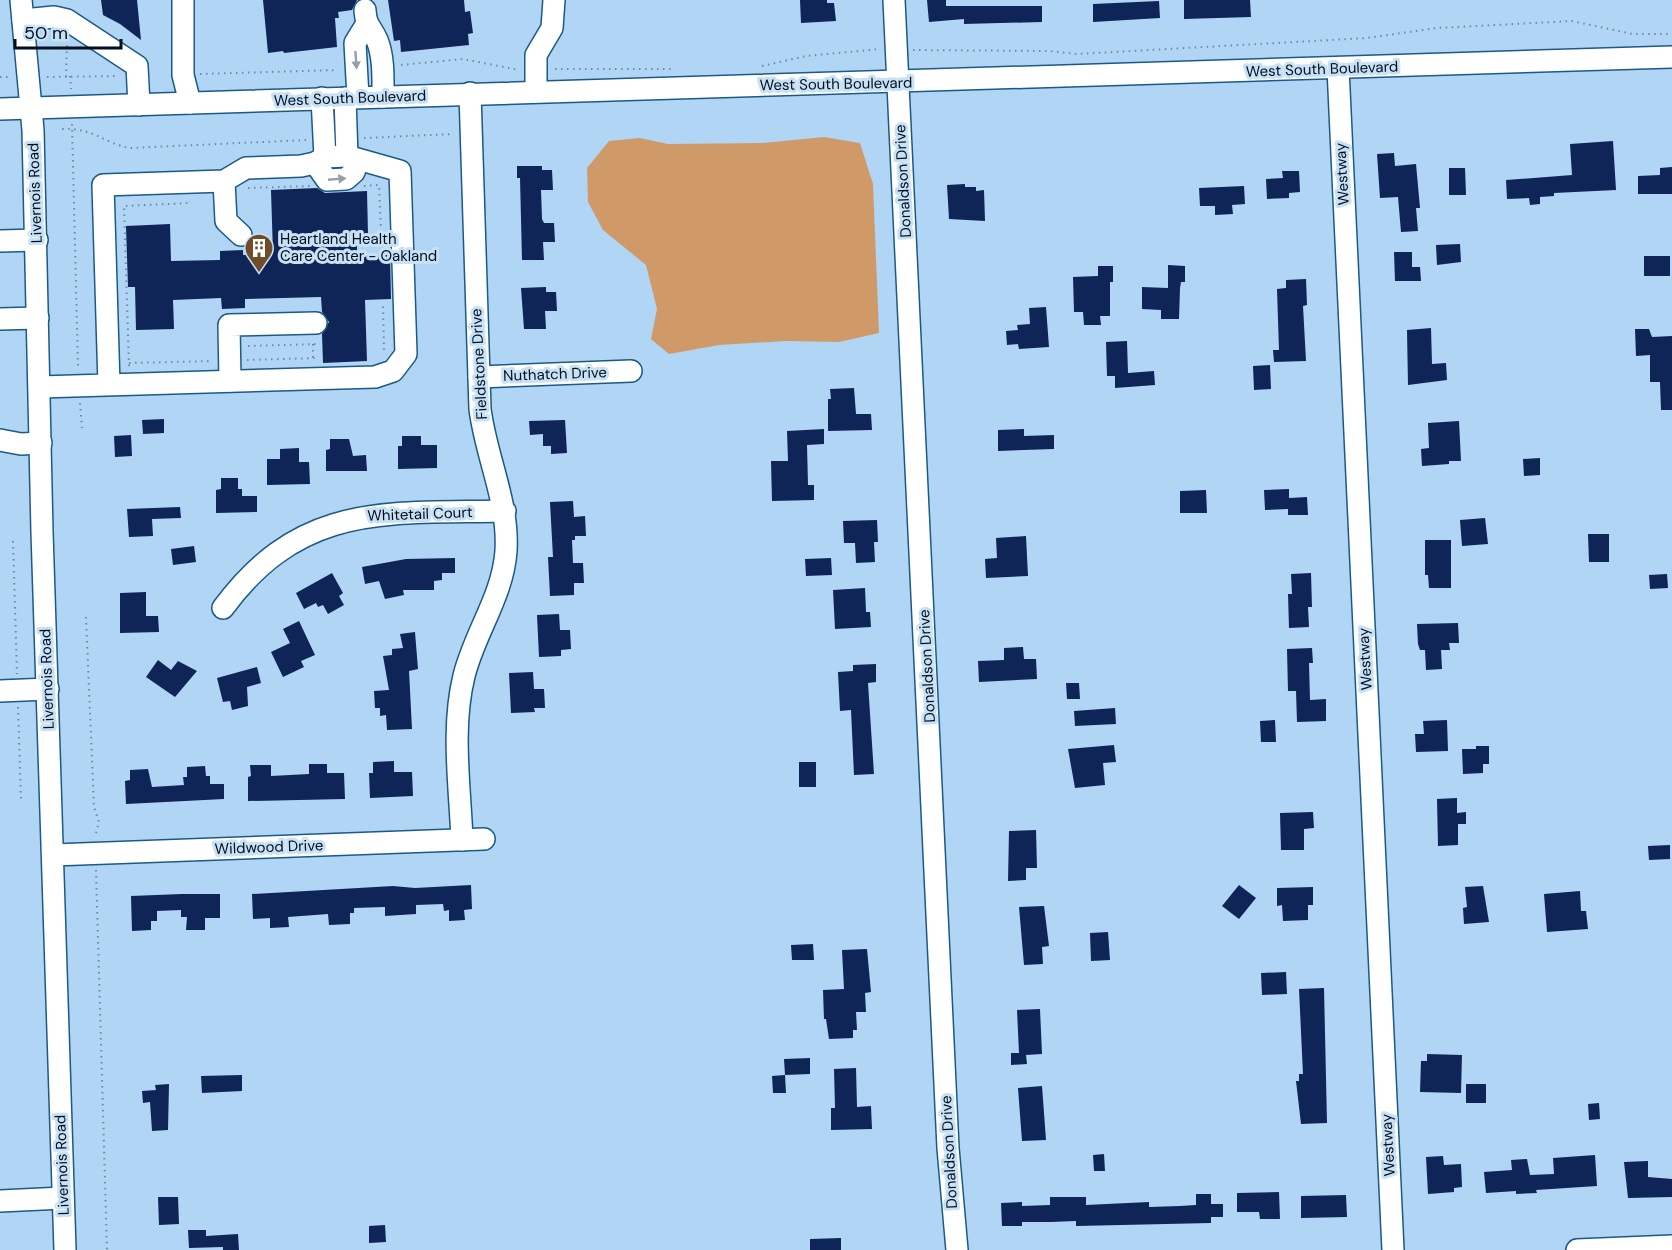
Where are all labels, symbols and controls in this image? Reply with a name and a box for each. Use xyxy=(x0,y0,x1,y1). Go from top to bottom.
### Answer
scale bar xyxy=(15,12,122,50)
text: 50 m xyxy=(24,21,68,45)
one-way arrow xyxy=(351,50,361,69)
street label: West South Boulevard xyxy=(1245,56,1399,82)
street label: West South Boulevard xyxy=(760,73,912,95)
street label: West South Boulevard xyxy=(273,85,427,111)
street label: Donaldson Drive xyxy=(890,124,916,238)
street label: Westway xyxy=(1330,141,1354,206)
street label: Livernois Road xyxy=(23,142,47,244)
one-way arrow xyxy=(328,174,347,184)
place label: Heartland Health Care Center - Oakland xyxy=(280,229,437,266)
building icon: Heartland Health Care Center - Oakland xyxy=(243,232,275,274)
street label: Fieldstone Drive xyxy=(466,308,492,420)
street label: Nuthatch Drive xyxy=(503,362,607,386)
street label: Whitetail Court xyxy=(367,502,473,526)
street label: Donaldson Drive xyxy=(914,609,940,723)
street label: Westway xyxy=(1353,626,1377,691)
street label: Livernois Road xyxy=(35,628,59,730)
street label: Wildwood Drive xyxy=(214,835,324,859)
street label: Donaldson Drive xyxy=(936,1095,962,1209)
street label: Westway xyxy=(1376,1112,1400,1177)
street label: Livernois Road xyxy=(50,1114,74,1216)

